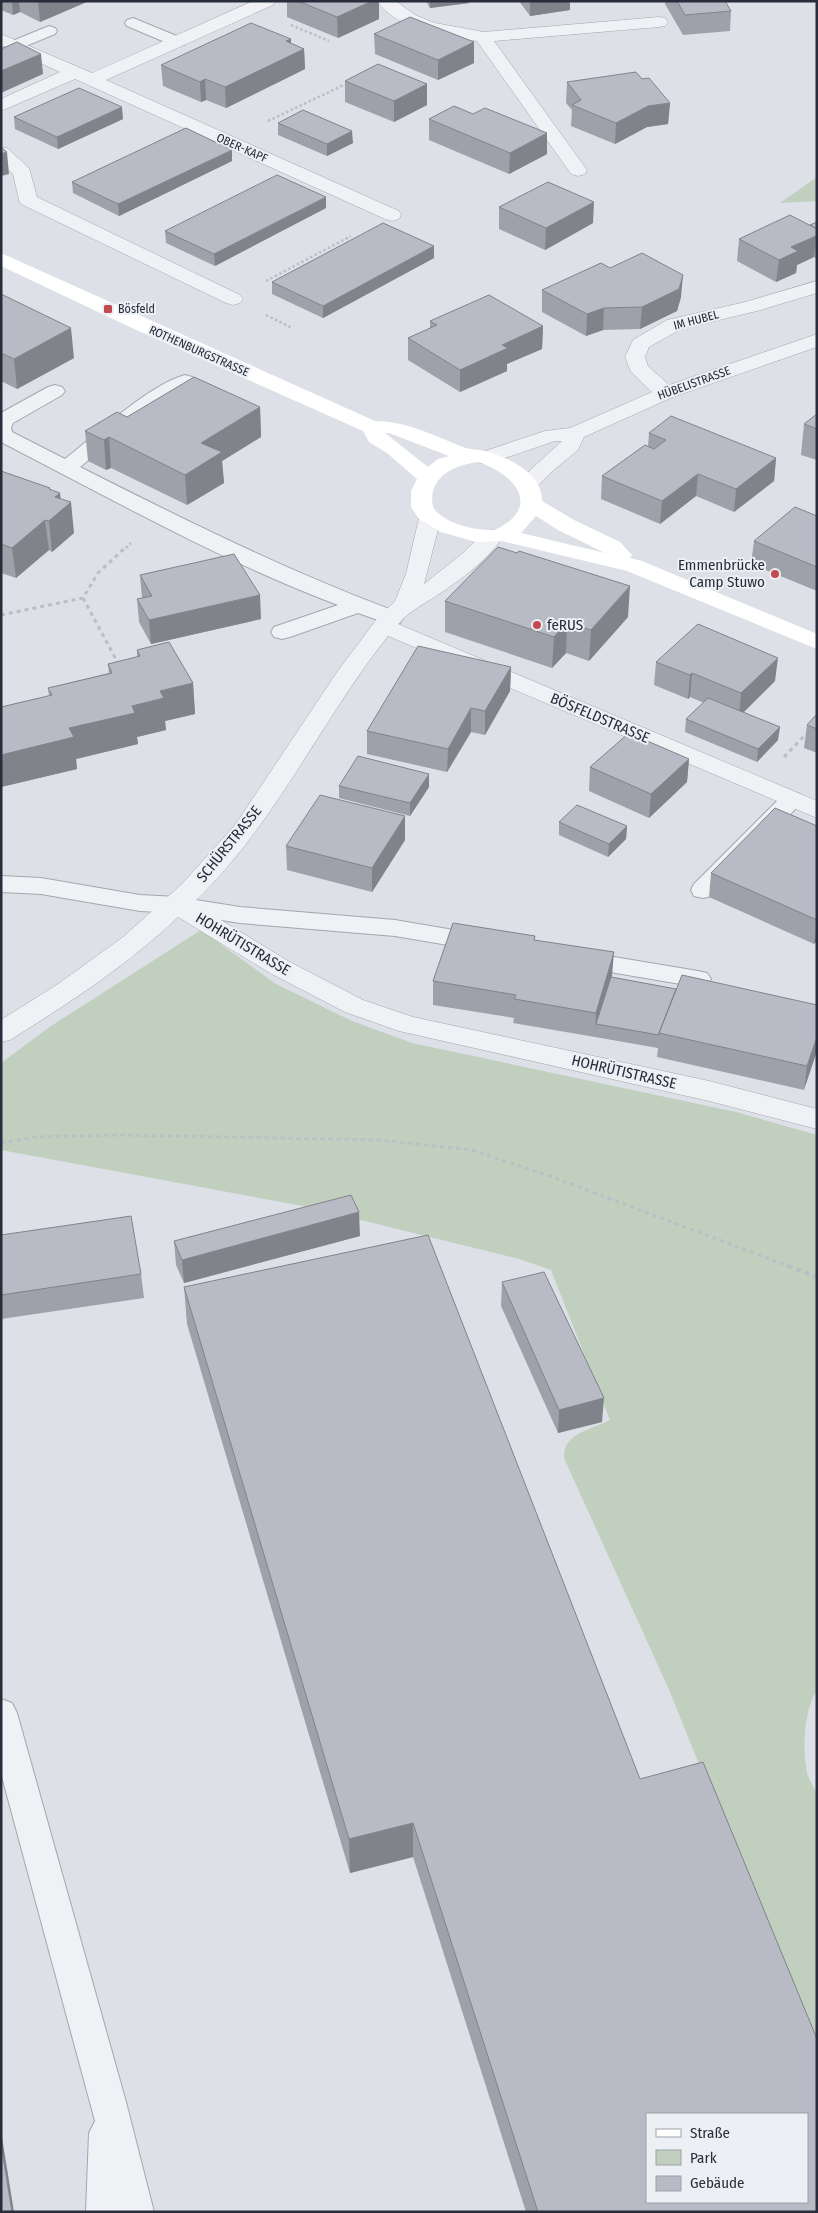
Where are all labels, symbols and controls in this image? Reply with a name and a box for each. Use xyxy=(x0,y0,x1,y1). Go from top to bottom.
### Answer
street label: OBER-KAPF xyxy=(214,130,270,166)
place label: Bösfeld xyxy=(118,302,155,316)
marker: Bösfeld xyxy=(102,303,114,315)
street label: IM HUBEL xyxy=(672,307,721,333)
street label: ROTHENBURGSTRASSE xyxy=(147,323,251,379)
street label: HÜBELISTRASSE xyxy=(655,361,733,403)
place label: Emmenbrücke Camp Stuwo xyxy=(678,556,765,591)
marker: Emmenbrücke Camp Stuwo xyxy=(769,568,781,580)
place label: feRUS xyxy=(547,616,583,634)
marker: feRUS xyxy=(531,619,543,631)
street label: BÖSFELDSTRASSE xyxy=(548,689,652,747)
street label: SCHÜRSTRASSE xyxy=(193,802,265,886)
street label: HOHRÜTISTRASSE xyxy=(192,909,294,979)
street label: HOHRÜTISTRASSE xyxy=(570,1051,678,1093)
legend xyxy=(646,2113,808,2203)
text: Straße xyxy=(690,2124,730,2142)
text: Park xyxy=(690,2149,717,2167)
text: Gebäude xyxy=(690,2174,745,2192)

